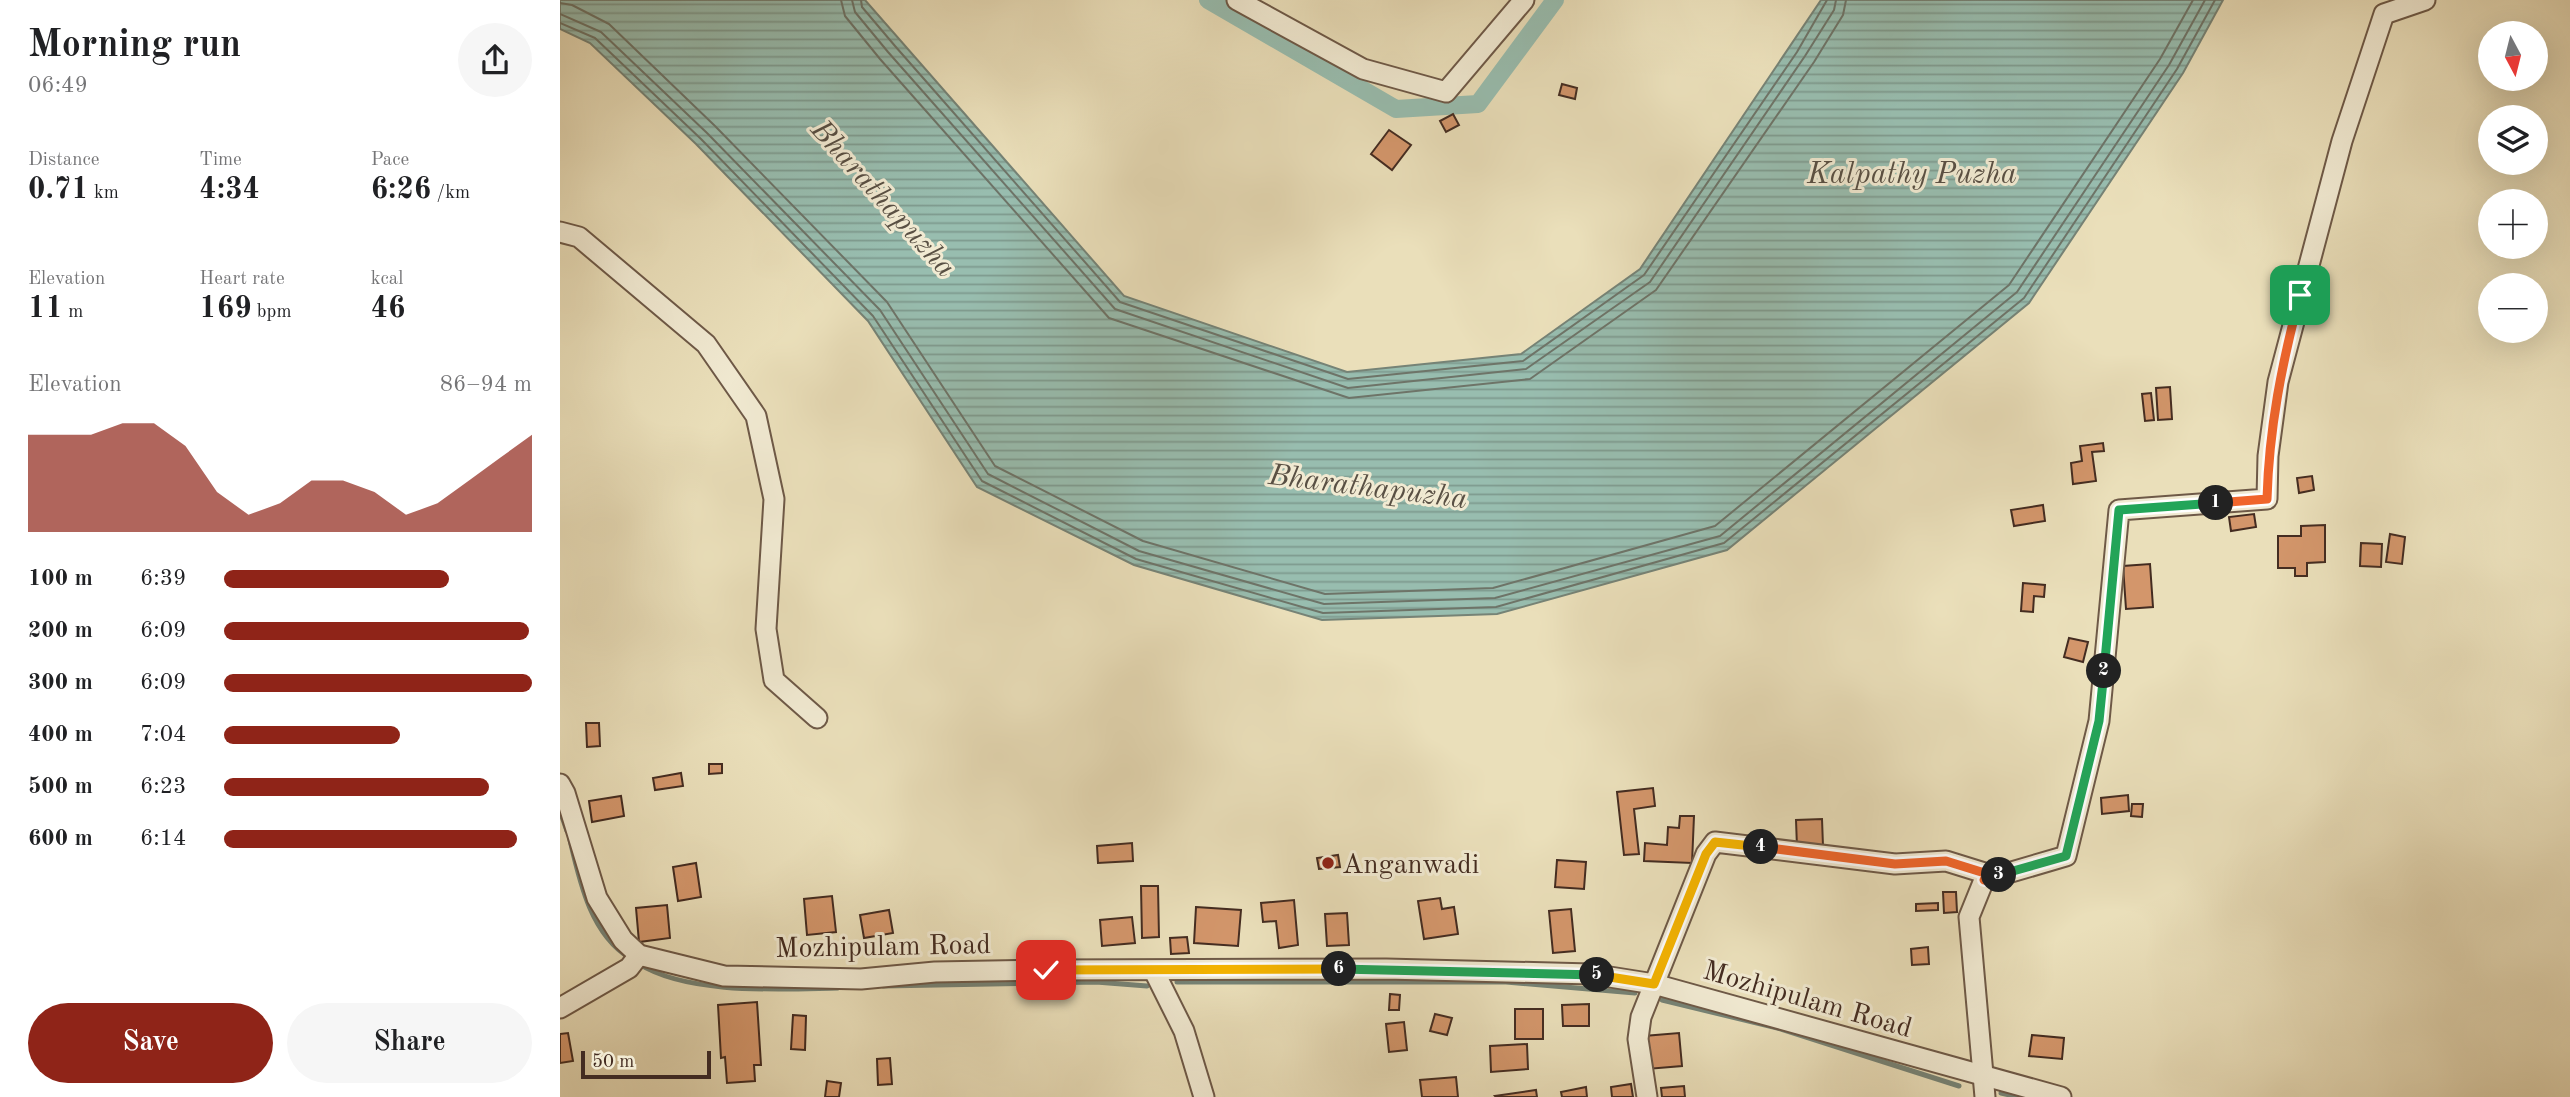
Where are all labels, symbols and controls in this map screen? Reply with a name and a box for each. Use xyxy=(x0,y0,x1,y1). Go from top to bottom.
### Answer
north arrow xyxy=(2478,21,2548,91)
map controls xyxy=(2478,21,2548,343)
button: share xyxy=(458,23,532,97)
text: Morning run xyxy=(28,27,241,65)
text: 06:49 xyxy=(28,74,88,97)
button: layers xyxy=(2478,105,2548,175)
water label: Bharathapuzha xyxy=(804,114,961,284)
text: Distance xyxy=(28,151,100,170)
text: Time xyxy=(199,151,242,170)
text: Pace xyxy=(371,151,409,170)
water label: Kalpathy Puzha xyxy=(1806,160,2017,190)
text: 0.71 xyxy=(28,175,89,205)
text: 4:34 xyxy=(199,175,260,205)
text: 6:26 xyxy=(371,175,431,205)
text: km xyxy=(89,184,119,203)
text: /km xyxy=(431,184,470,203)
button: + xyxy=(2478,189,2548,259)
pin xyxy=(2270,265,2330,325)
text: Elevation xyxy=(28,270,105,289)
text: Heart rate xyxy=(199,270,285,289)
text: kcal xyxy=(371,270,403,289)
button: − xyxy=(2478,273,2548,343)
icon: arrive xyxy=(2281,276,2319,314)
text: 11 xyxy=(28,294,63,324)
text: 169 xyxy=(199,294,252,324)
text: 46 xyxy=(371,294,405,324)
text: m xyxy=(63,303,83,322)
text: bpm xyxy=(252,303,292,322)
text: Elevation xyxy=(28,373,122,396)
text: 86–94 m xyxy=(440,373,532,396)
water label: Bharathapuzha xyxy=(1266,461,1469,515)
pin: 1 xyxy=(2198,486,2234,520)
text: 1 xyxy=(2210,493,2221,512)
text: 100 m xyxy=(28,567,93,590)
text: 6:39 xyxy=(140,567,186,590)
text: 200 m xyxy=(28,619,93,642)
text: 6:09 xyxy=(140,619,186,642)
pin: 2 xyxy=(2086,654,2122,688)
text: 2 xyxy=(2098,661,2109,680)
text: 300 m xyxy=(28,671,93,694)
text: 6:09 xyxy=(140,671,186,694)
text: 400 m xyxy=(28,723,93,746)
text: 7:04 xyxy=(140,723,186,746)
text: 500 m xyxy=(28,775,93,798)
text: 6:23 xyxy=(140,775,186,798)
text: 600 m xyxy=(28,827,93,850)
text: 6:14 xyxy=(140,827,186,850)
pin: 4 xyxy=(1744,830,1778,864)
text: 4 xyxy=(1755,837,1766,856)
place label: Anganwadi xyxy=(1342,852,1479,880)
marker: Anganwadi xyxy=(1320,855,1336,871)
pin: 3 xyxy=(1982,858,2016,892)
text: 3 xyxy=(1993,865,2004,884)
street label: Mozhipulam Road xyxy=(775,932,991,964)
pin xyxy=(1016,940,1076,1000)
icon: check xyxy=(1027,951,1065,989)
pin: 6 xyxy=(1322,951,1356,986)
pin: 5 xyxy=(1580,958,1614,992)
street label: Mozhipulam Road xyxy=(1700,958,1915,1044)
text: 6 xyxy=(1333,959,1344,978)
text: 5 xyxy=(1591,965,1602,984)
button: Save xyxy=(28,1003,273,1083)
button: Share xyxy=(287,1003,532,1083)
scale bar xyxy=(581,1048,710,1080)
text: 50 m xyxy=(592,1053,634,1072)

